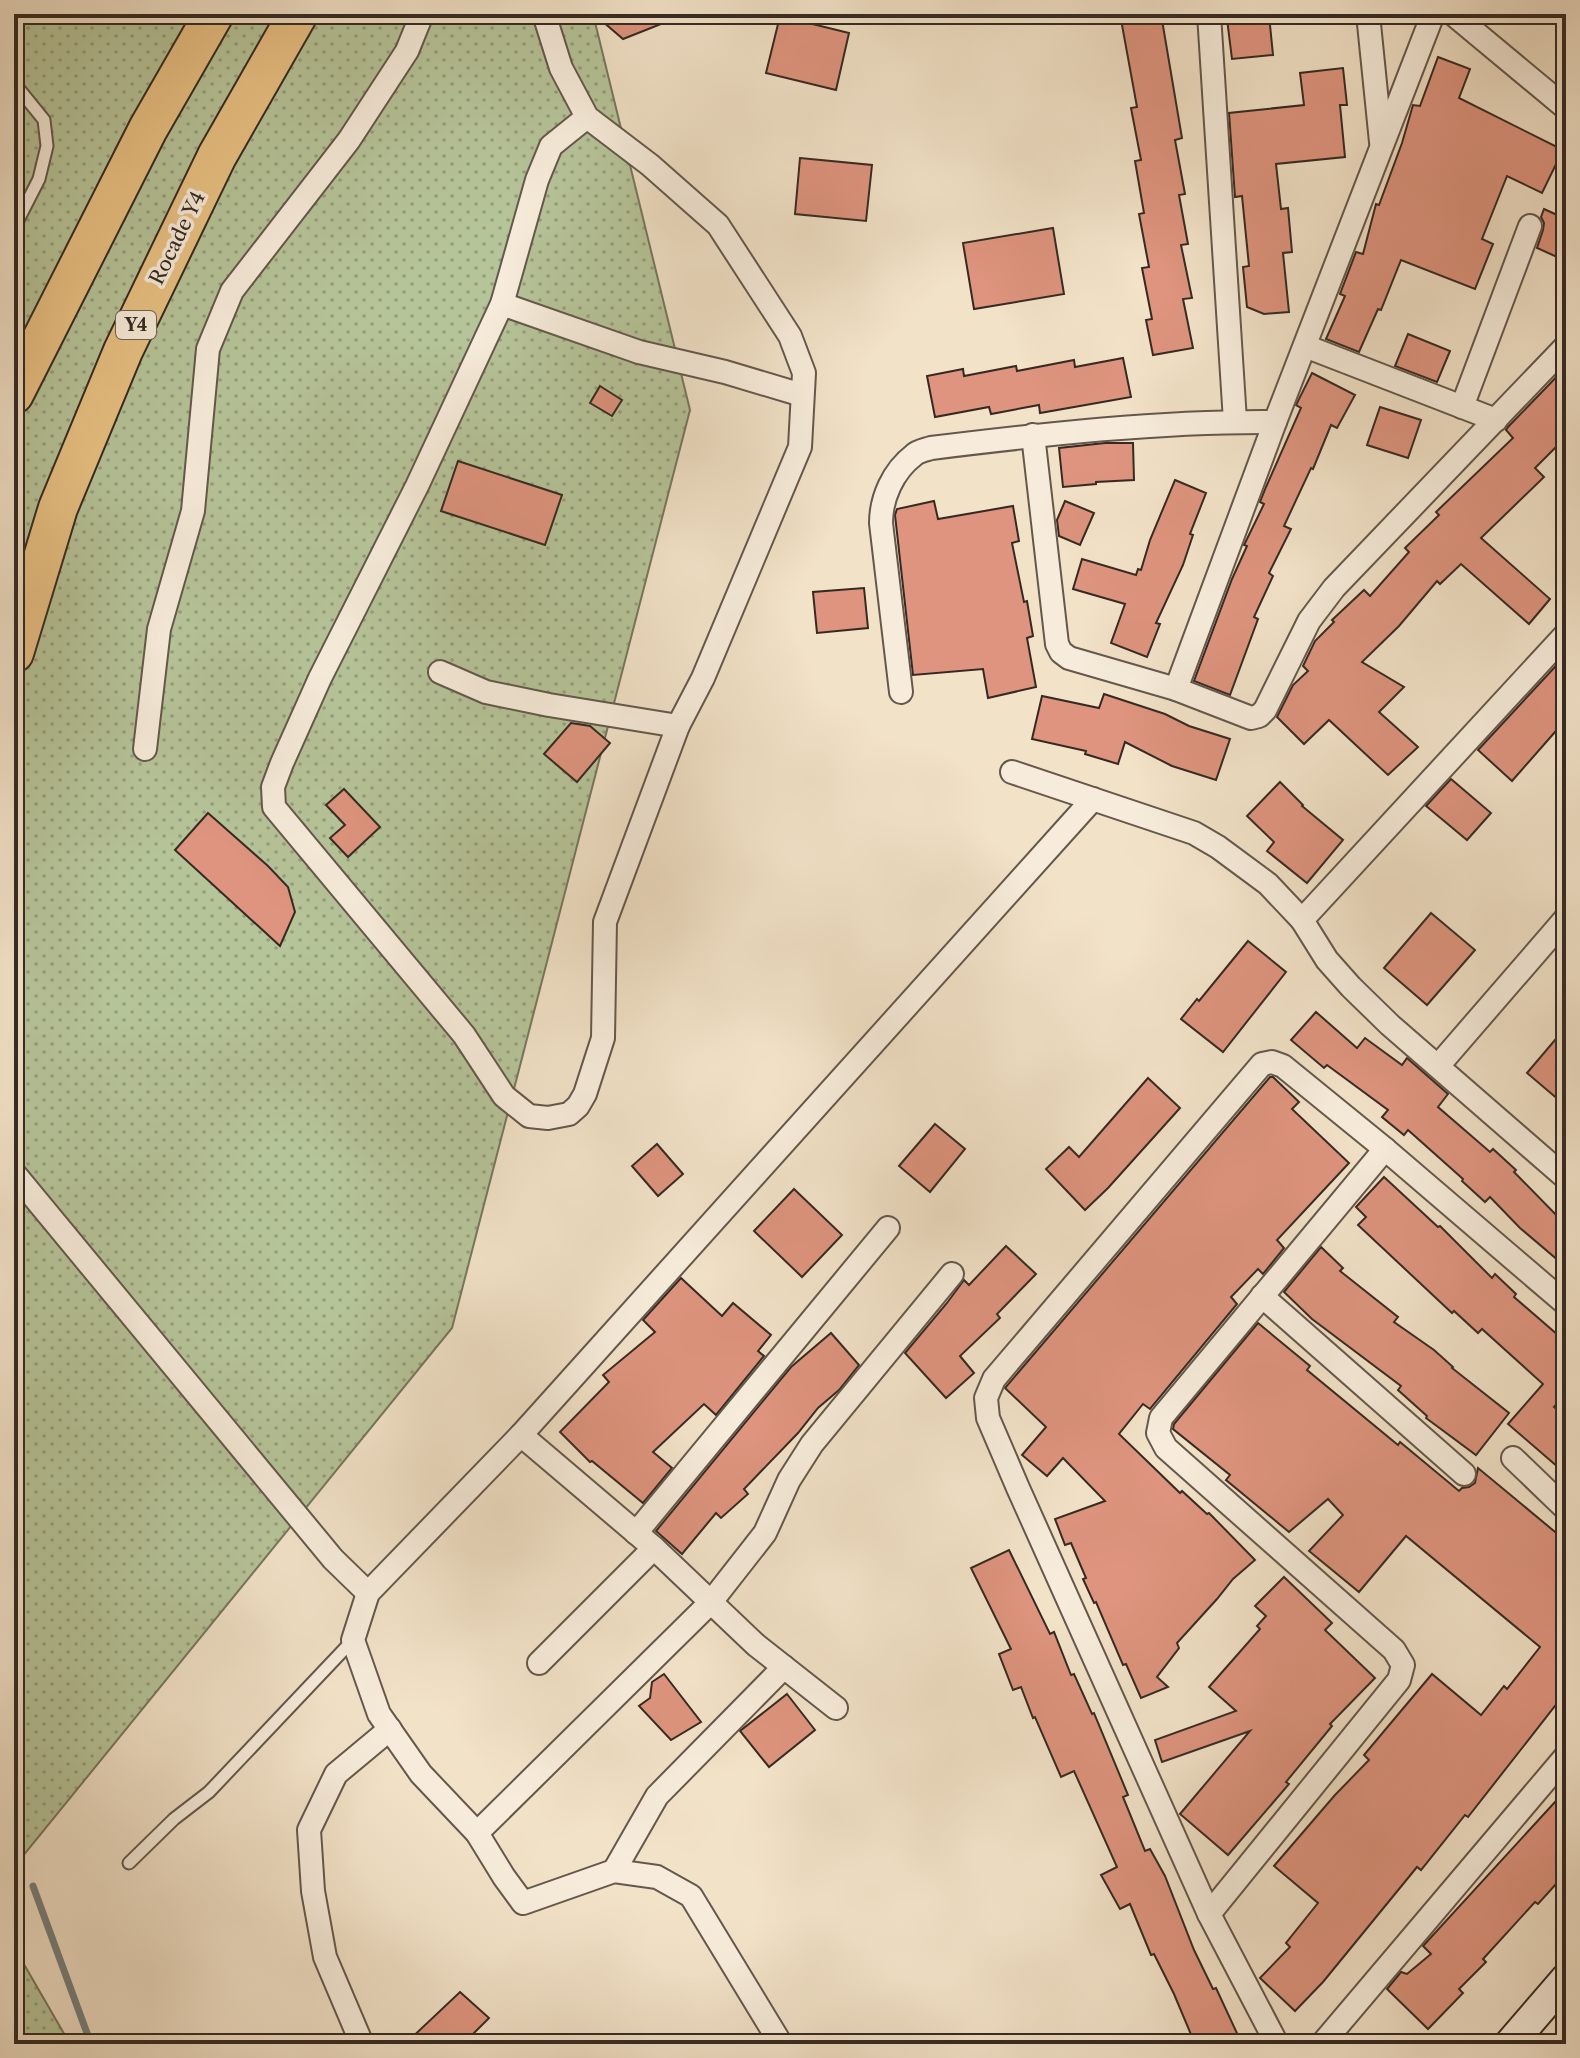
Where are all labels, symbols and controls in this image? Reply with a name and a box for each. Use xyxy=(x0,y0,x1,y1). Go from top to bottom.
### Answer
street label: Rocade Y4 xyxy=(144,188,210,288)
road number: Y4 xyxy=(116,311,156,339)

